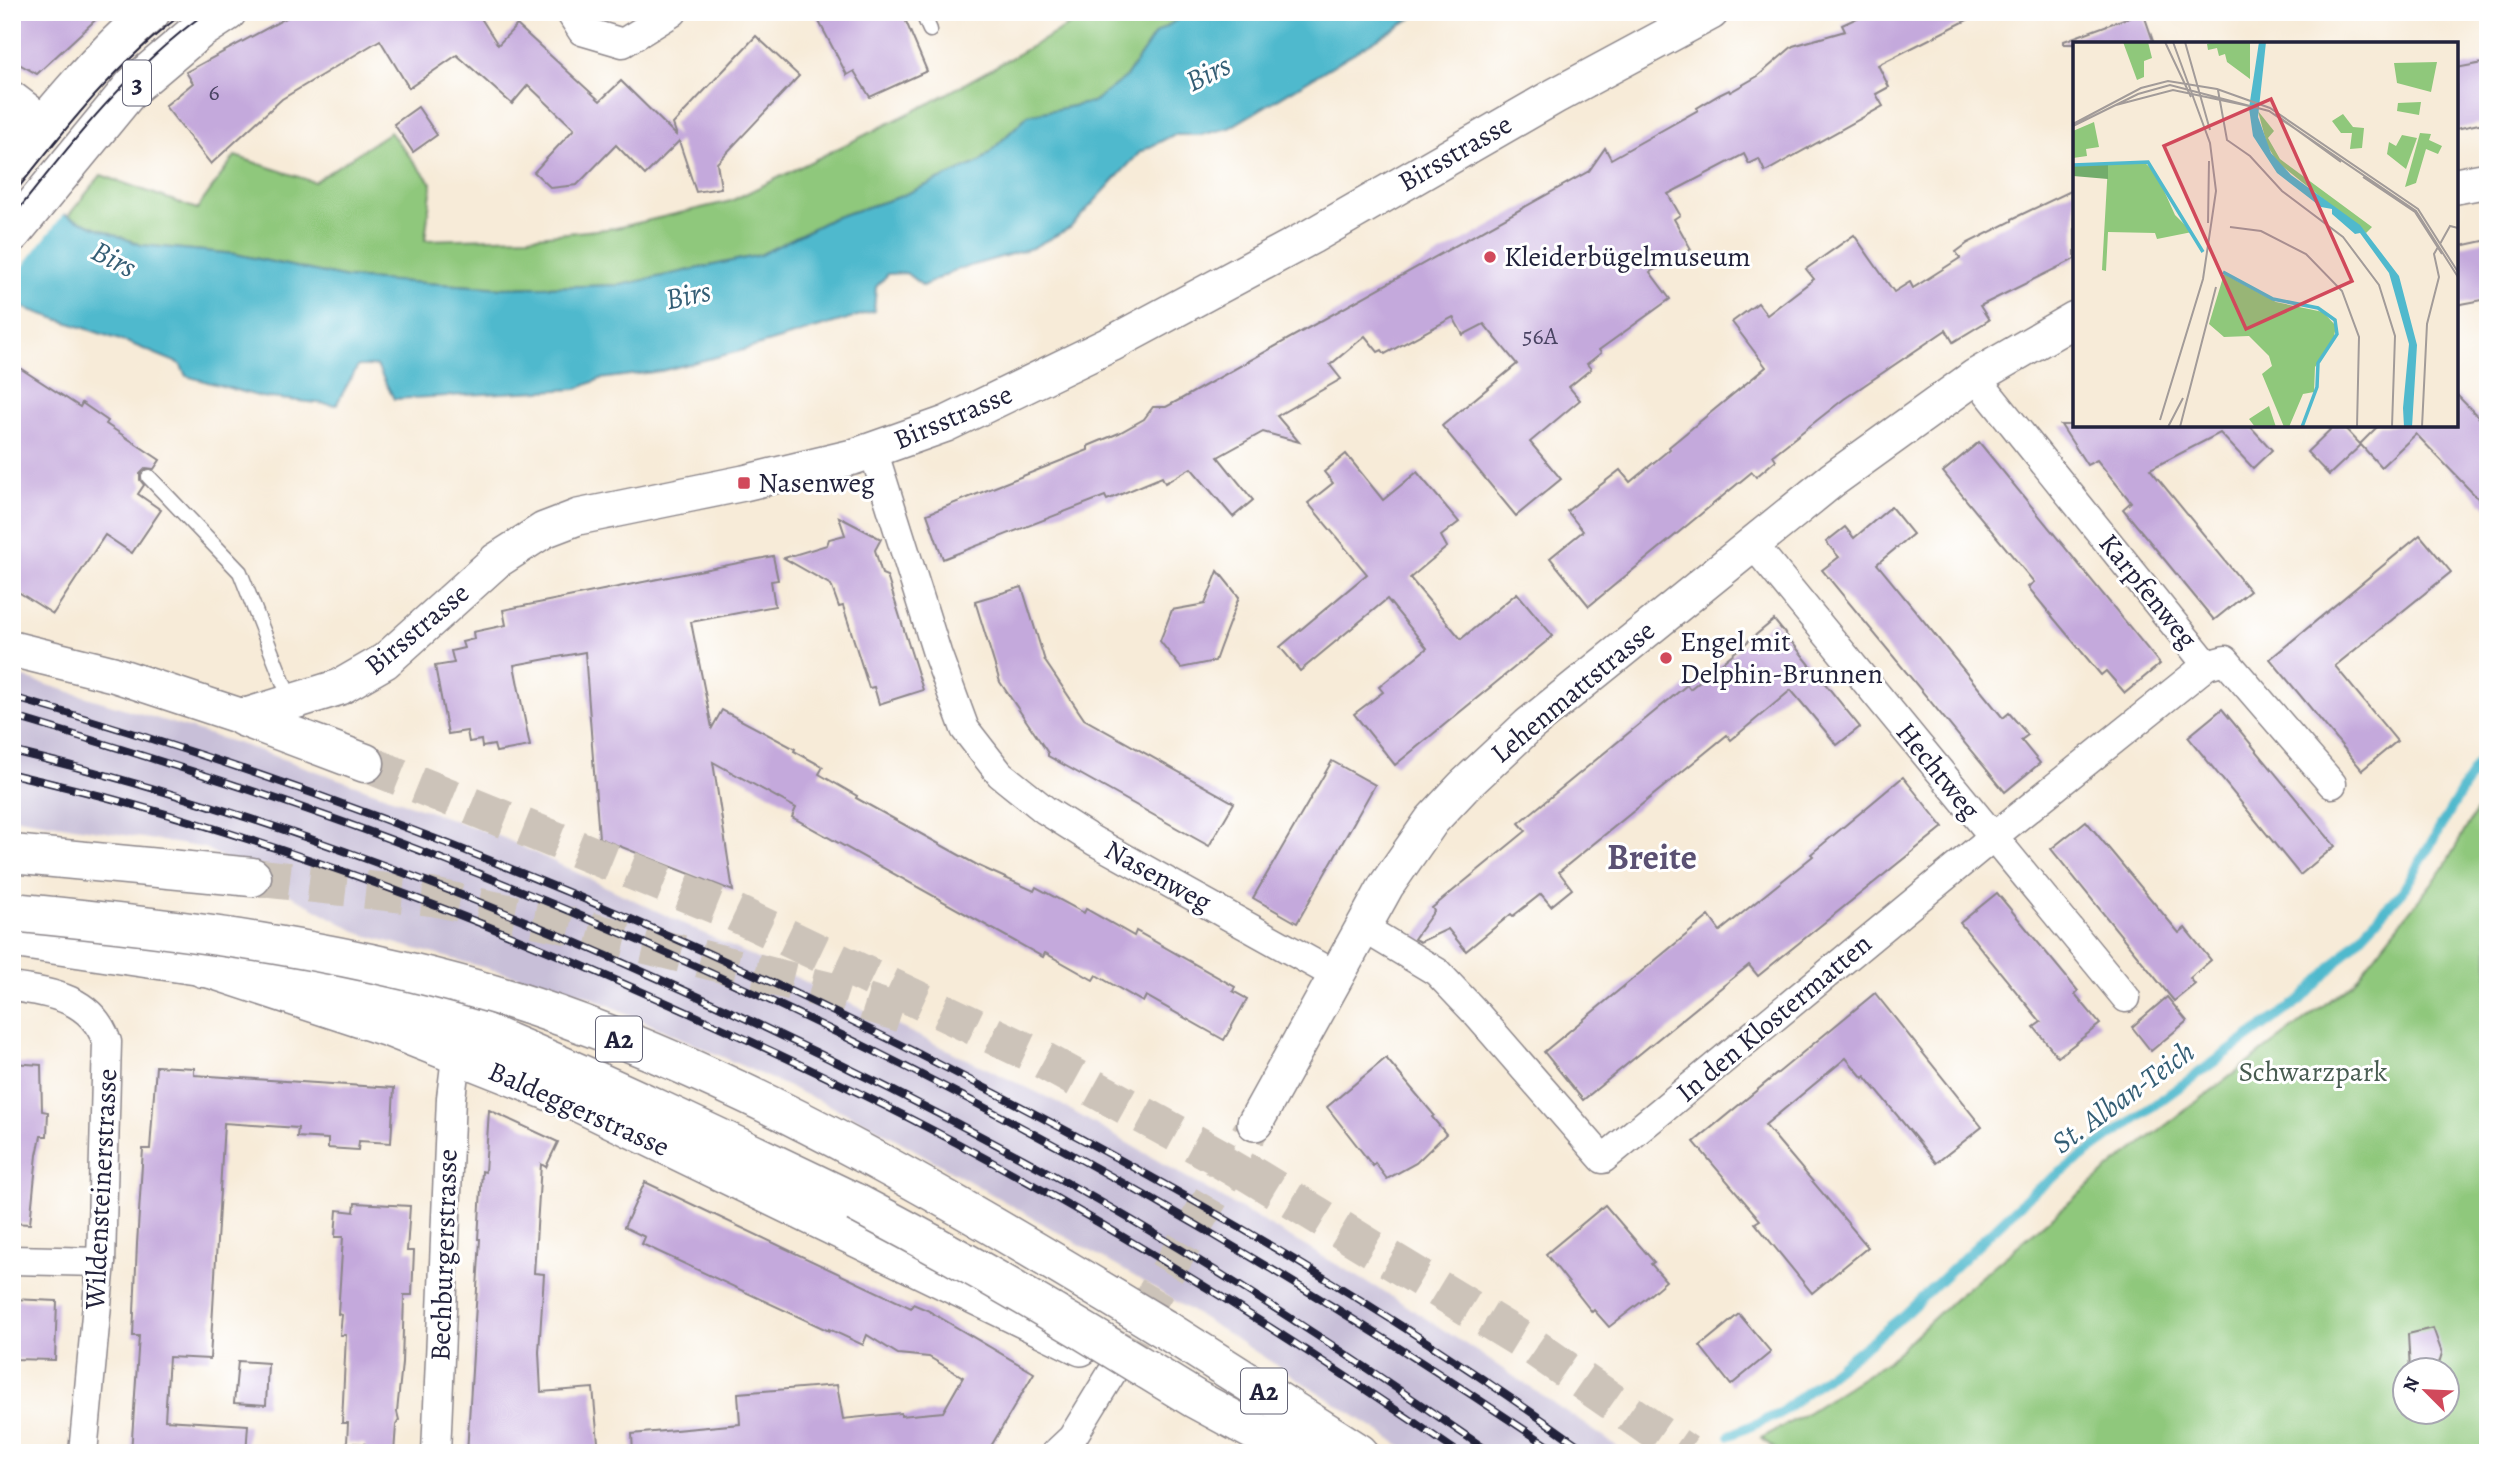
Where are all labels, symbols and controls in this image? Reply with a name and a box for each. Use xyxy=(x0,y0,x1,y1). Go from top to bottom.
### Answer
inset map xyxy=(2073,42,2458,427)
water label: Birs xyxy=(1179,45,1237,101)
road number: 3 xyxy=(123,60,151,106)
house number: 6 xyxy=(208,76,220,108)
street label: Birsstrasse xyxy=(1391,105,1519,201)
water label: Birs xyxy=(85,231,143,287)
place label: Kleiderbügelmuseum xyxy=(1504,238,1751,276)
marker: Kleiderbügelmuseum xyxy=(1482,249,1498,265)
water label: Birs xyxy=(662,271,714,319)
house number: 56A xyxy=(1522,320,1559,352)
street label: Birsstrasse xyxy=(888,375,1018,459)
place label: Nasenweg xyxy=(758,464,875,502)
marker: Nasenweg xyxy=(736,475,752,491)
street label: Karpfenweg xyxy=(2090,526,2206,656)
street label: Birsstrasse xyxy=(357,574,477,684)
street label: Lehenmattstrasse xyxy=(1483,612,1663,772)
place label: Engel mit Delphin-Brunnen xyxy=(1680,623,1883,693)
marker: Engel mit Delphin-Brunnen xyxy=(1658,650,1674,666)
street label: Hechtweg xyxy=(1887,714,1989,828)
street label: Nasenweg xyxy=(1098,831,1218,921)
district label: Breite xyxy=(1607,833,1697,881)
street label: In den Klostermatten xyxy=(1668,925,1880,1111)
road number: A2 xyxy=(596,1016,642,1062)
water label: St. Alban-Teich xyxy=(2043,1032,2203,1162)
street label: Baldeggerstrasse xyxy=(483,1052,675,1166)
park label: Schwarzpark xyxy=(2239,1053,2388,1091)
street label: Wildensteinerstrasse xyxy=(76,1068,126,1311)
street label: Bechburgerstrasse xyxy=(421,1148,467,1362)
north arrow xyxy=(2392,1356,2462,1426)
road number: A2 xyxy=(1241,1368,1287,1414)
text: N xyxy=(2397,1373,2426,1396)

